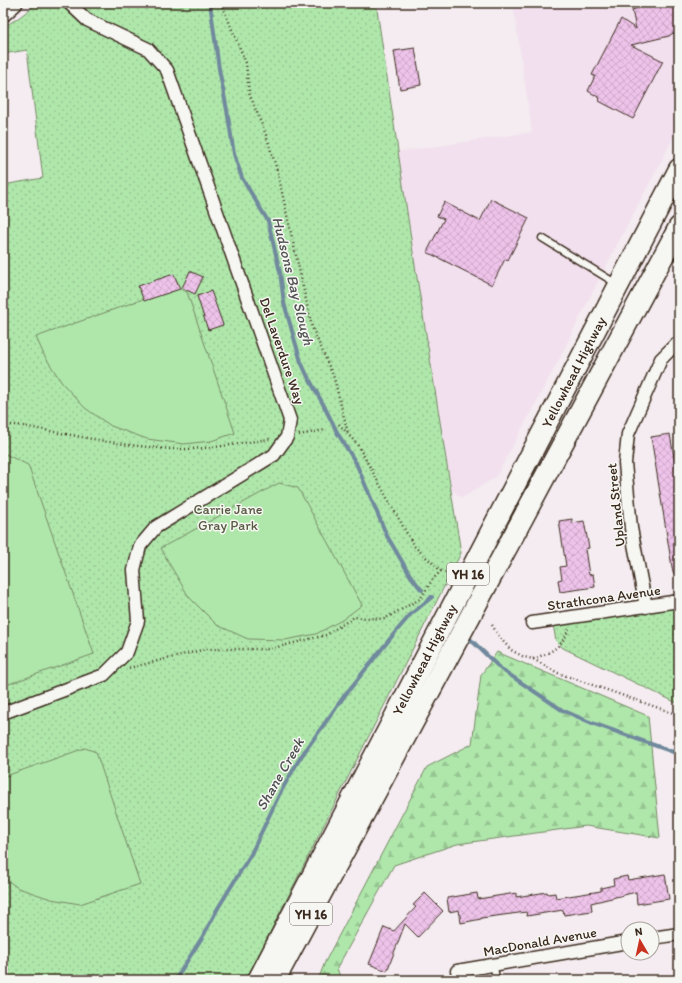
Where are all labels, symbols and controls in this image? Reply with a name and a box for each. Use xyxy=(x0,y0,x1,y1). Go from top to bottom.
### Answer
water label: Hudsons Bay Slough xyxy=(268,215,318,347)
street label: Del Laverdure Way xyxy=(256,295,308,407)
street label: Yellowhead Highway xyxy=(538,313,610,431)
street label: Upland Street xyxy=(603,462,629,548)
park label: Carrie Jane Gray Park xyxy=(193,501,263,534)
road number: YH 16 xyxy=(447,563,489,585)
street label: Strathcona Avenue xyxy=(546,582,662,614)
street label: Yellowhead Highway xyxy=(388,601,460,718)
water label: Shane Creek xyxy=(252,734,309,813)
road number: YH 16 xyxy=(290,903,332,925)
north arrow xyxy=(620,921,660,961)
street label: MacDonald Avenue xyxy=(482,924,598,960)
text: N xyxy=(634,925,643,939)

